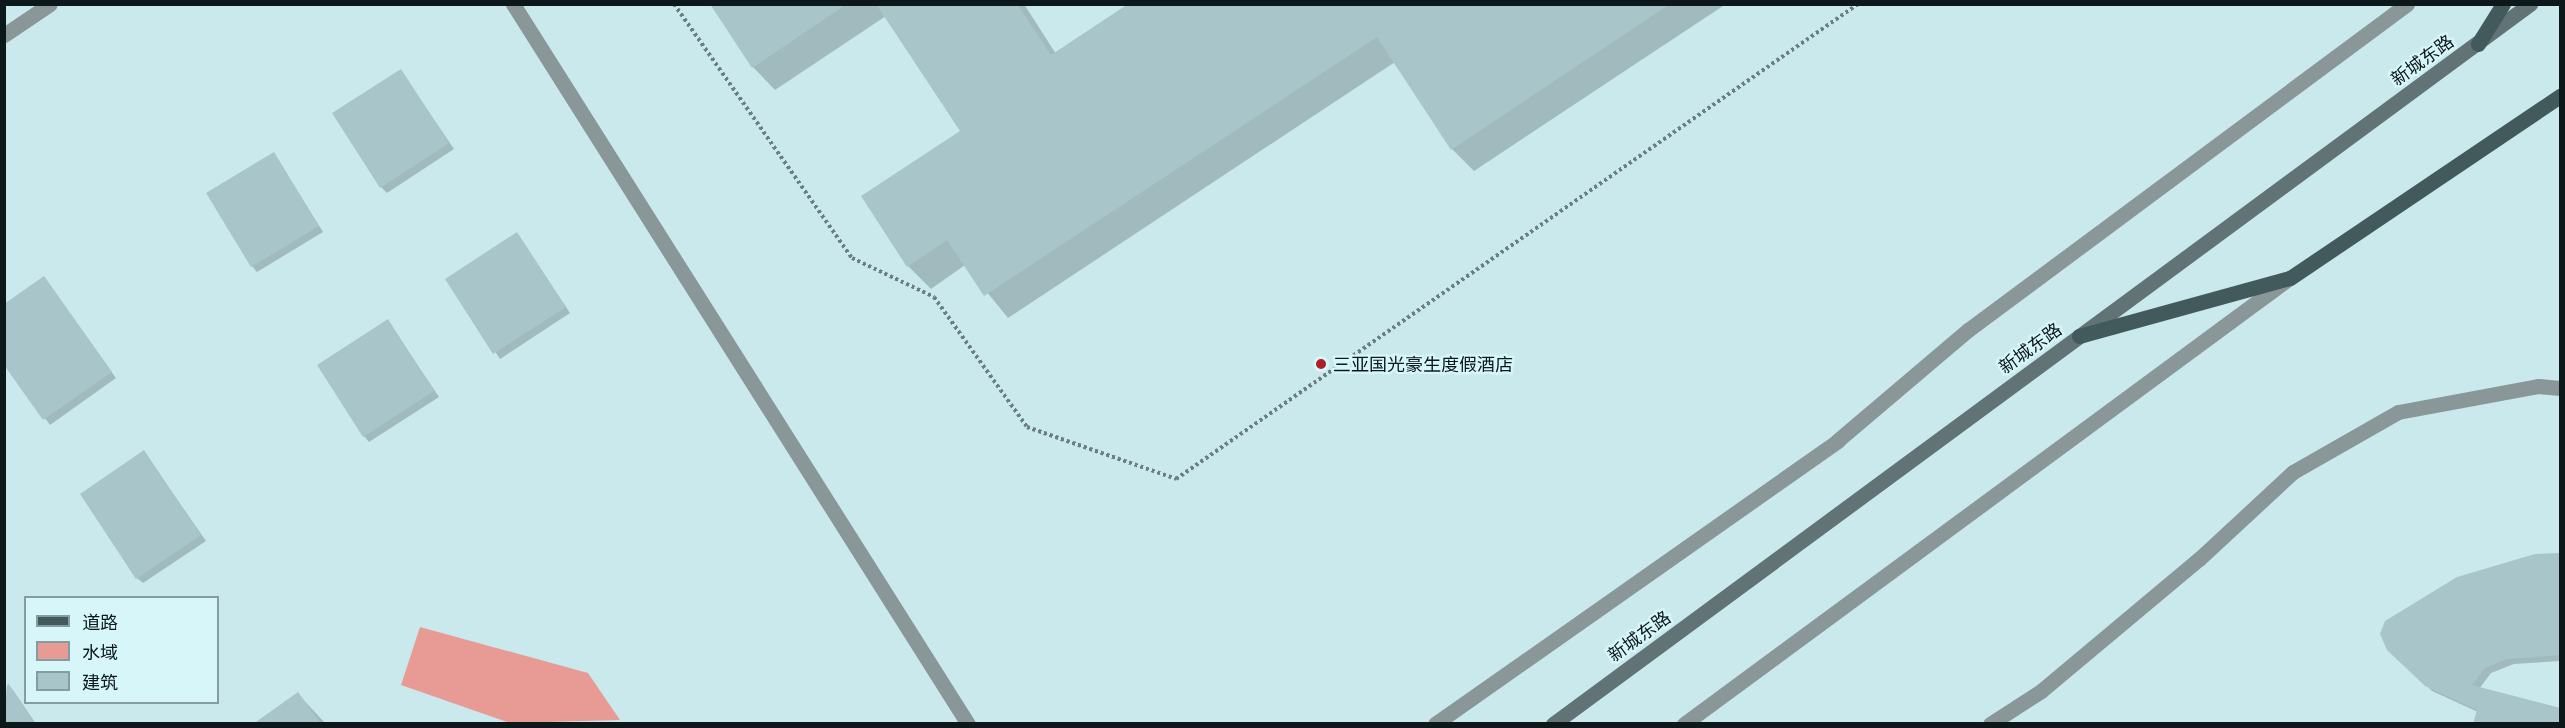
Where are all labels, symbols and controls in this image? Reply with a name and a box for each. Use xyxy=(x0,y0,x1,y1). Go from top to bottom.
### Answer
street label: 新城东路 xyxy=(2387,30,2457,90)
street label: 新城东路 xyxy=(1995,318,2065,378)
place label: 三亚国光豪生度假酒店 xyxy=(1333,353,1513,375)
marker: 三亚国光豪生度假酒店 xyxy=(1314,357,1328,371)
legend xyxy=(24,596,219,704)
street label: 新城东路 xyxy=(1604,606,1674,666)
text: 道路 xyxy=(82,611,118,633)
text: 水域 xyxy=(82,641,118,663)
text: 建筑 xyxy=(82,671,118,693)

